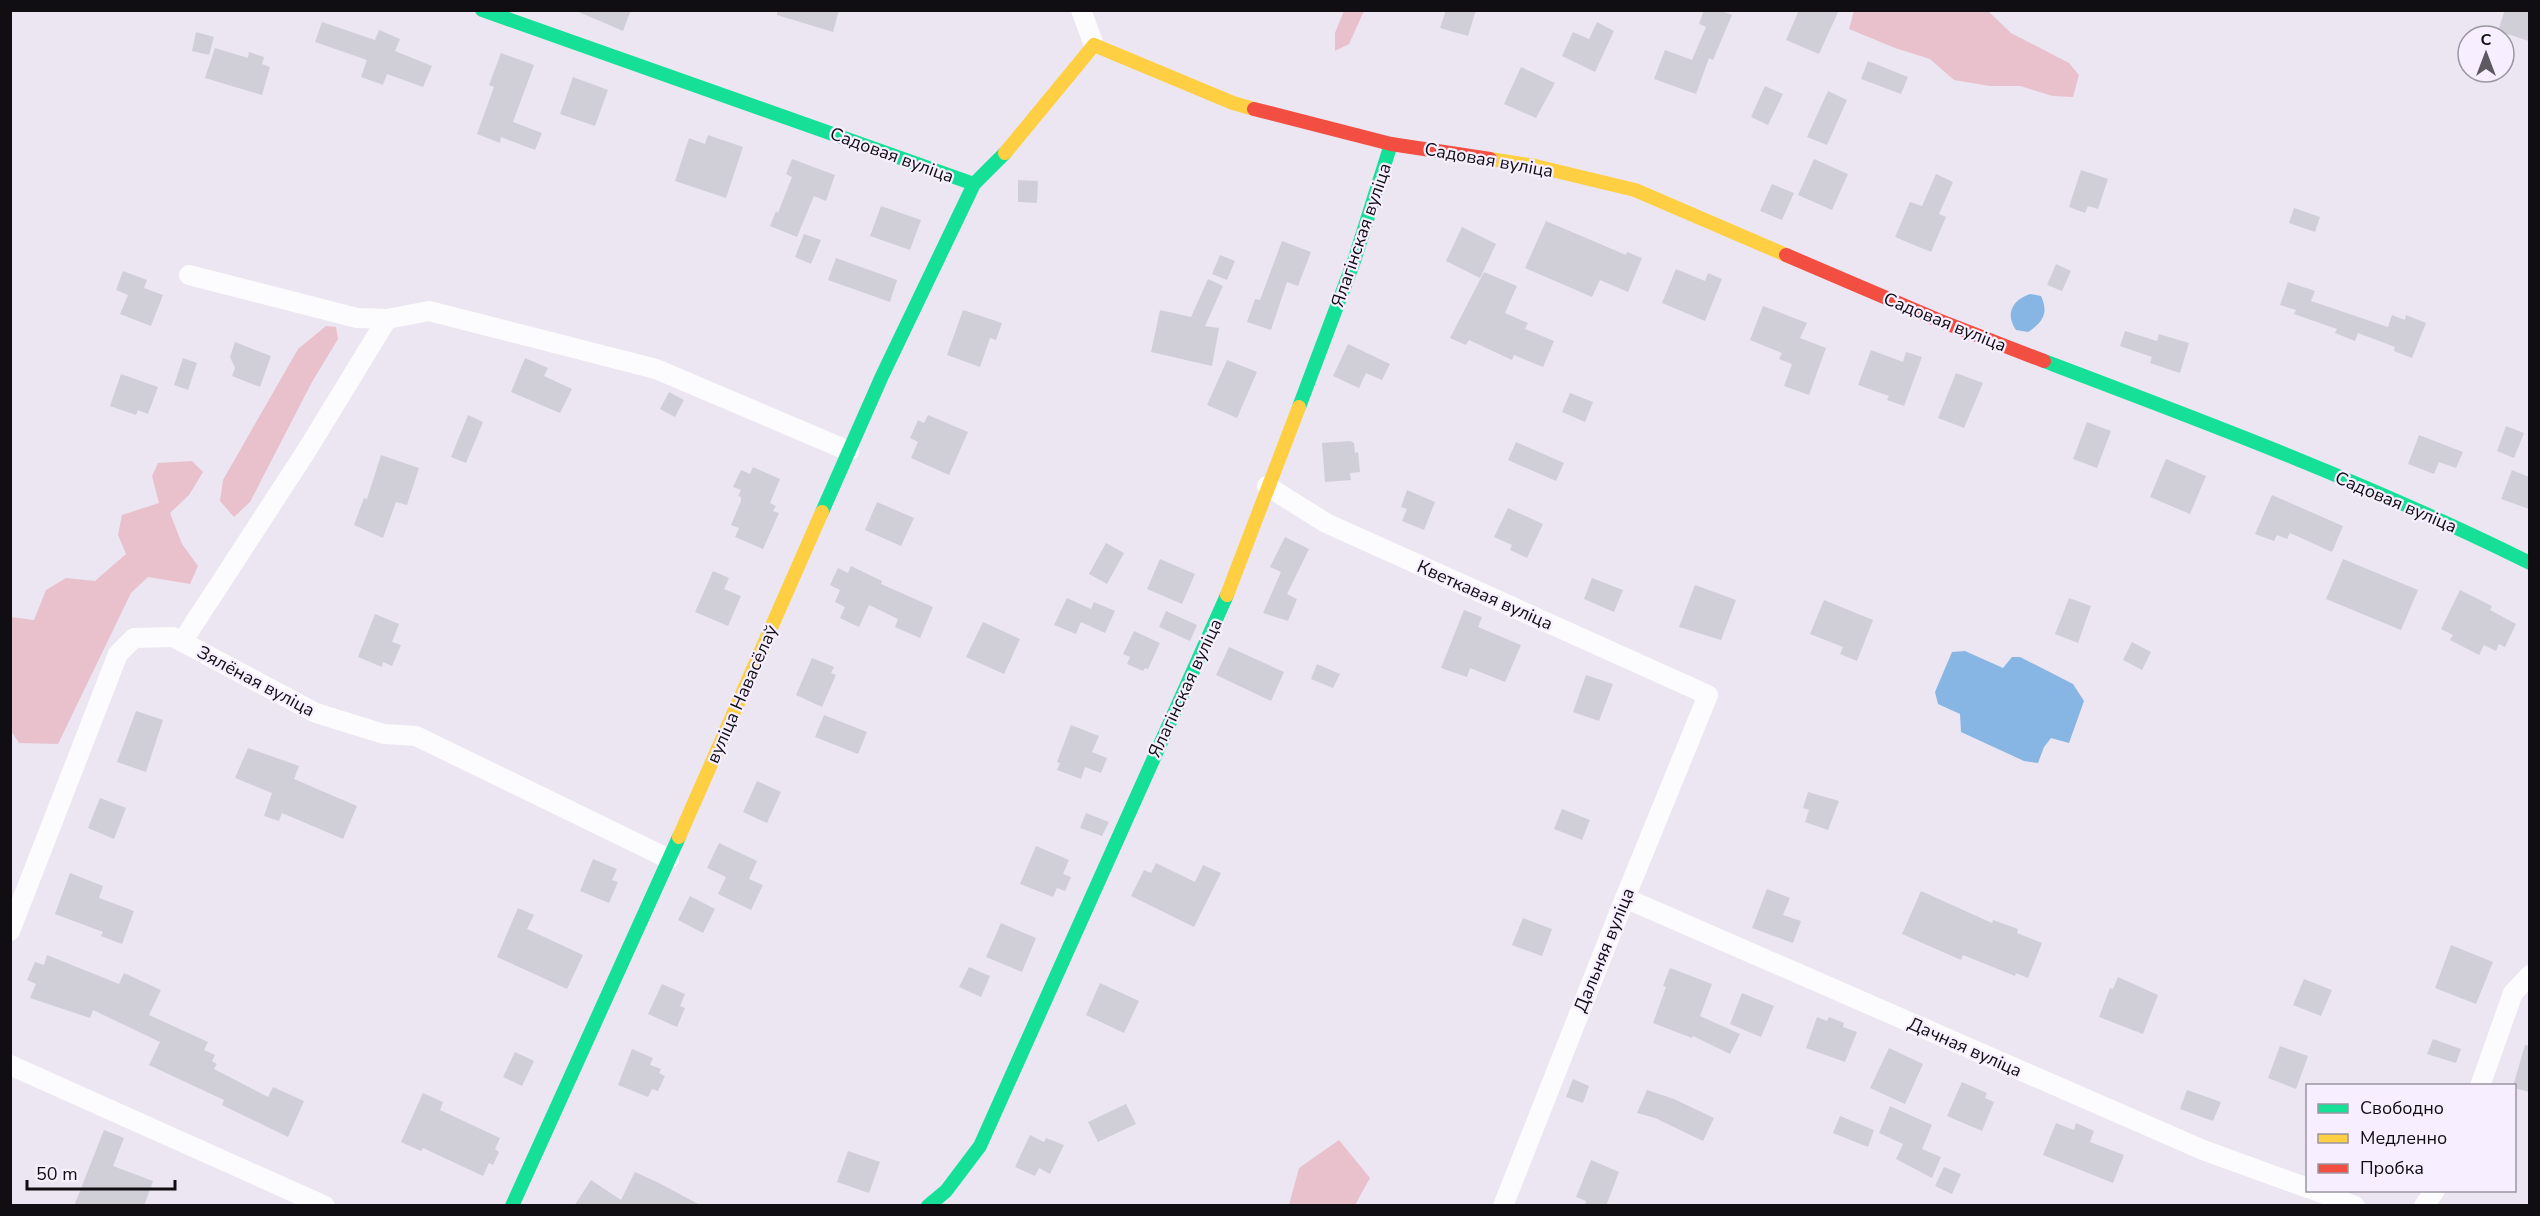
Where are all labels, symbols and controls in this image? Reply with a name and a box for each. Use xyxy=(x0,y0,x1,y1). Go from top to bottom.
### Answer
north arrow xyxy=(2456,24,2516,84)
text: С xyxy=(2481,29,2492,51)
street label: Садовая вуліца xyxy=(827,121,957,189)
street label: Садовая вуліца xyxy=(1423,137,1555,183)
street label: Ялагінская вуліца xyxy=(1325,160,1397,310)
street label: Садовая вуліца xyxy=(1880,286,2010,358)
street label: Садовая вуліца xyxy=(2331,466,2461,538)
street label: Кветкавая вуліца xyxy=(1413,554,1557,636)
street label: Ялагінская вуліца xyxy=(1142,615,1228,761)
street label: вуліца Навасёлаў xyxy=(701,620,784,767)
street label: Зялёная вуліца xyxy=(193,640,319,722)
street label: Дальняя вуліца xyxy=(1568,884,1640,1016)
street label: Дачная вуліца xyxy=(1904,1011,2026,1083)
legend xyxy=(2306,1084,2516,1192)
text: Свободно xyxy=(2360,1096,2444,1120)
text: Медленно xyxy=(2360,1126,2447,1150)
scale bar xyxy=(27,1153,176,1191)
text: Пробка xyxy=(2360,1156,2424,1180)
text: 50 m xyxy=(36,1162,78,1186)

